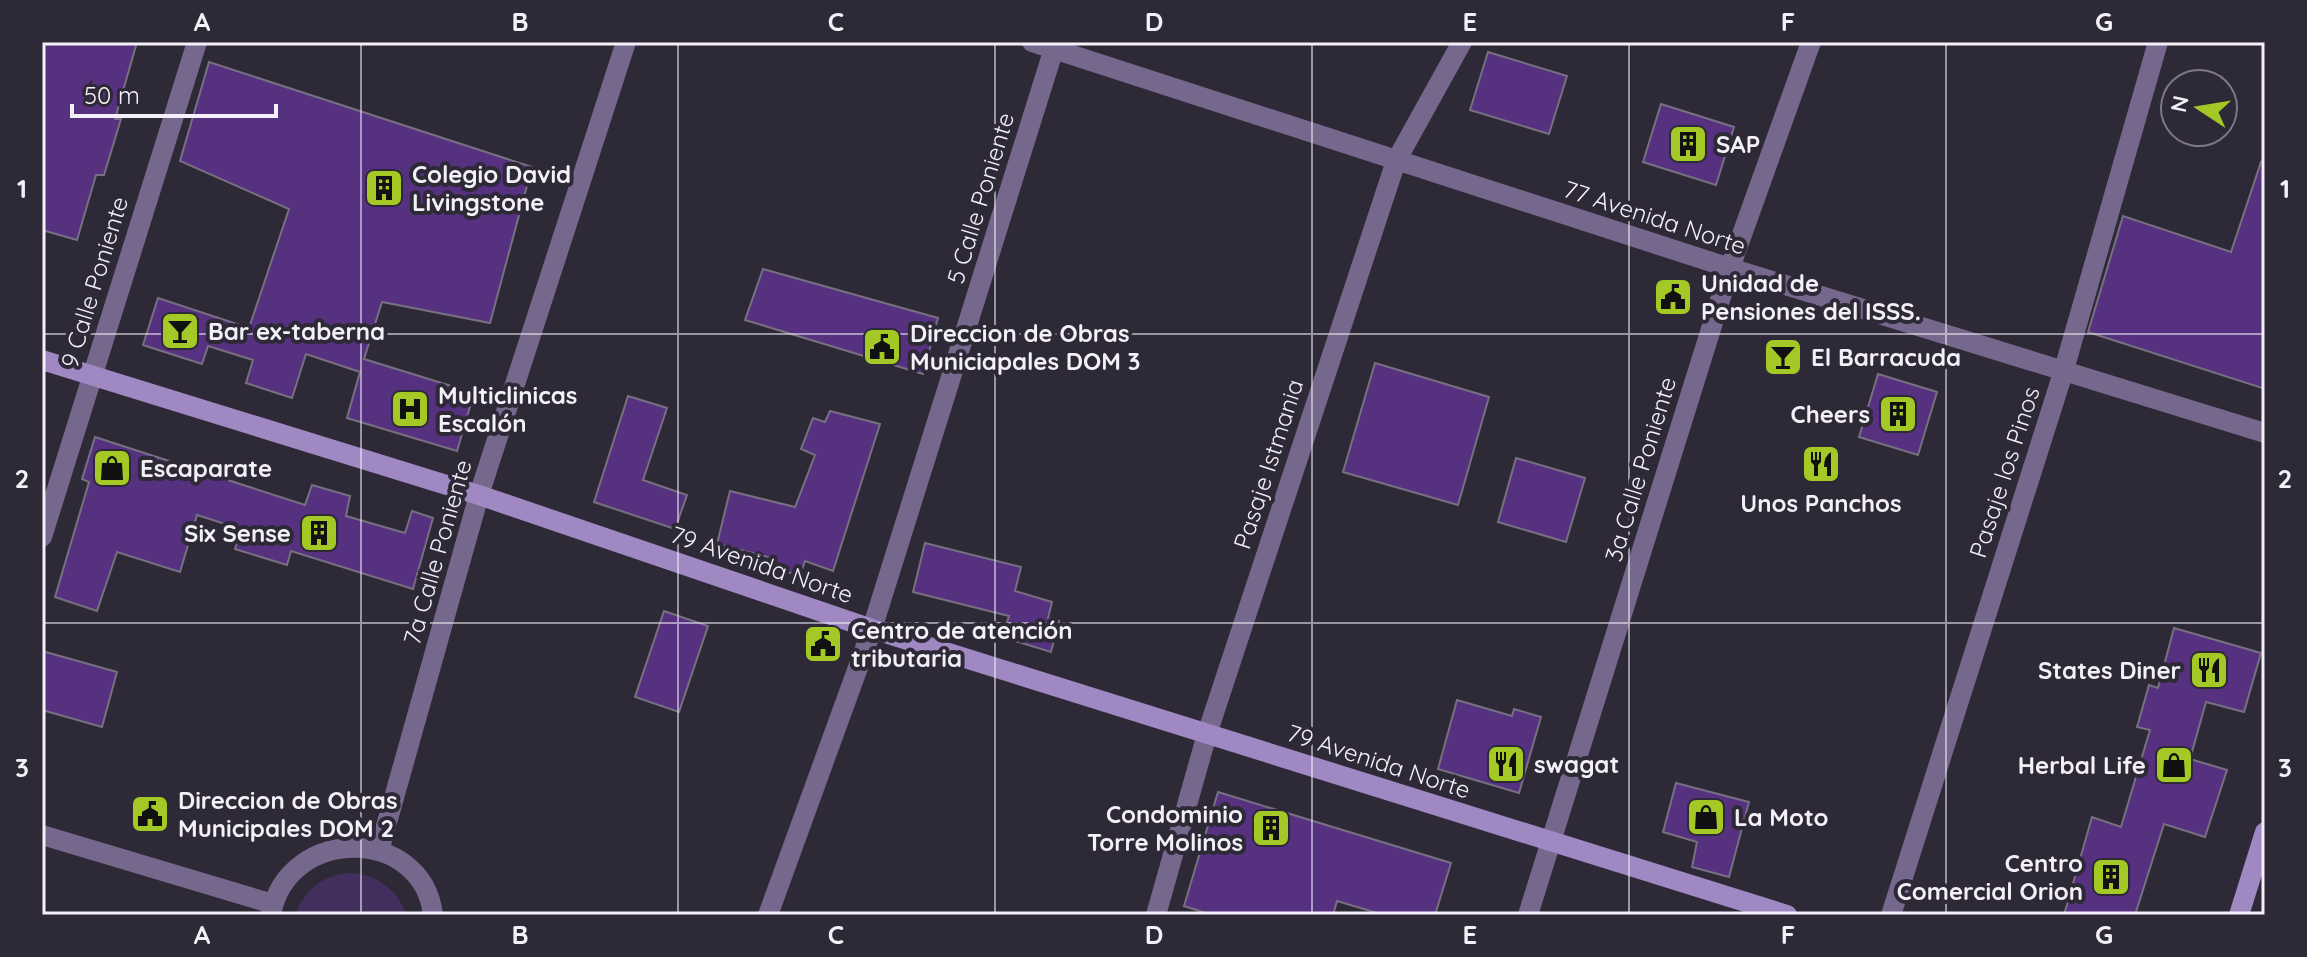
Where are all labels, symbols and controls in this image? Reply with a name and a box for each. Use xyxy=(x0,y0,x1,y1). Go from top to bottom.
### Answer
text: A xyxy=(194,5,211,38)
text: B xyxy=(511,5,529,38)
text: C xyxy=(828,5,844,38)
text: D xyxy=(1145,5,1163,38)
text: E xyxy=(1463,5,1477,38)
text: F xyxy=(1781,5,1795,38)
text: G xyxy=(2095,5,2113,38)
scale bar xyxy=(72,68,276,118)
north arrow xyxy=(2159,68,2239,148)
text: 50 m xyxy=(84,80,140,110)
text: N xyxy=(2164,93,2195,115)
street label: 5 Calle Poniente xyxy=(940,109,1020,287)
building icon: SAP xyxy=(1667,123,1709,165)
place label: SAP xyxy=(1716,129,1760,159)
place label: Colegio David Livingstone xyxy=(412,159,571,217)
building icon: Colegio David Livingstone xyxy=(363,167,405,209)
text: 1 xyxy=(17,172,27,205)
text: 1 xyxy=(2280,172,2290,205)
street label: 77 Avenida Norte xyxy=(1560,173,1750,261)
street label: 9 Calle Poniente xyxy=(54,193,134,371)
place label: Unidad de Pensiones del ISSS. xyxy=(1701,268,1921,326)
public building icon: Unidad de Pensiones del ISSS. xyxy=(1652,276,1694,318)
bar icon: Bar ex-taberna xyxy=(159,310,201,352)
place label: Bar ex-taberna xyxy=(208,316,385,346)
place label: Direccion de Obras Municiapales DOM 3 xyxy=(910,318,1140,376)
public building icon: Direccion de Obras Municiapales DOM 3 xyxy=(861,326,903,368)
bar icon: El Barracuda xyxy=(1762,336,1804,378)
place label: El Barracuda xyxy=(1811,342,1961,372)
street label: 3a Calle Poniente xyxy=(1598,373,1682,565)
street label: Pasaje Istmania xyxy=(1226,375,1310,553)
place label: Multiclinicas Escalón xyxy=(438,380,577,438)
street label: Pasaje los Pinos xyxy=(1962,383,2046,561)
hospital icon: Multiclinicas Escalón xyxy=(389,388,431,430)
building icon: Cheers xyxy=(1877,393,1919,435)
place label: Cheers xyxy=(1791,399,1870,429)
restaurant icon: Unos Panchos xyxy=(1800,443,1842,485)
shop icon: Escaparate xyxy=(91,447,133,489)
place label: Escaparate xyxy=(140,453,272,483)
street label: 7a Calle Poniente xyxy=(396,456,478,648)
text: 2 xyxy=(15,462,29,495)
text: 2 xyxy=(2278,462,2292,495)
place label: Unos Panchos xyxy=(1740,488,1902,518)
building icon: Six Sense xyxy=(298,512,340,554)
place label: Six Sense xyxy=(184,518,291,548)
street label: 79 Avenida Norte xyxy=(667,519,857,609)
place label: Centro de atención tributaria xyxy=(851,615,1073,673)
public building icon: Centro de atención tributaria xyxy=(802,623,844,665)
restaurant icon: States Diner xyxy=(2188,649,2230,691)
place label: States Diner xyxy=(2038,655,2181,685)
street label: 79 Avenida Norte xyxy=(1284,717,1474,805)
restaurant icon: swagat xyxy=(1485,743,1527,785)
shop icon: Herbal Life xyxy=(2153,744,2195,786)
place label: swagat xyxy=(1534,749,1619,779)
place label: Herbal Life xyxy=(2018,750,2146,780)
text: 3 xyxy=(15,751,29,784)
text: 3 xyxy=(2278,751,2292,784)
place label: Direccion de Obras Municipales DOM 2 xyxy=(178,785,398,843)
public building icon: Direccion de Obras Municipales DOM 2 xyxy=(129,793,171,835)
shop icon: La Moto xyxy=(1685,796,1727,838)
place label: Condominio Torre Molinos xyxy=(1087,799,1243,857)
place label: La Moto xyxy=(1734,802,1829,832)
building icon: Condominio Torre Molinos xyxy=(1250,807,1292,849)
place label: Centro Comercial Orion xyxy=(1897,848,2083,906)
building icon: Centro Comercial Orion xyxy=(2090,856,2132,898)
text: A xyxy=(194,918,211,951)
text: B xyxy=(511,918,529,951)
text: C xyxy=(828,918,844,951)
text: D xyxy=(1145,918,1163,951)
text: E xyxy=(1463,918,1477,951)
text: F xyxy=(1781,918,1795,951)
text: G xyxy=(2095,918,2113,951)

